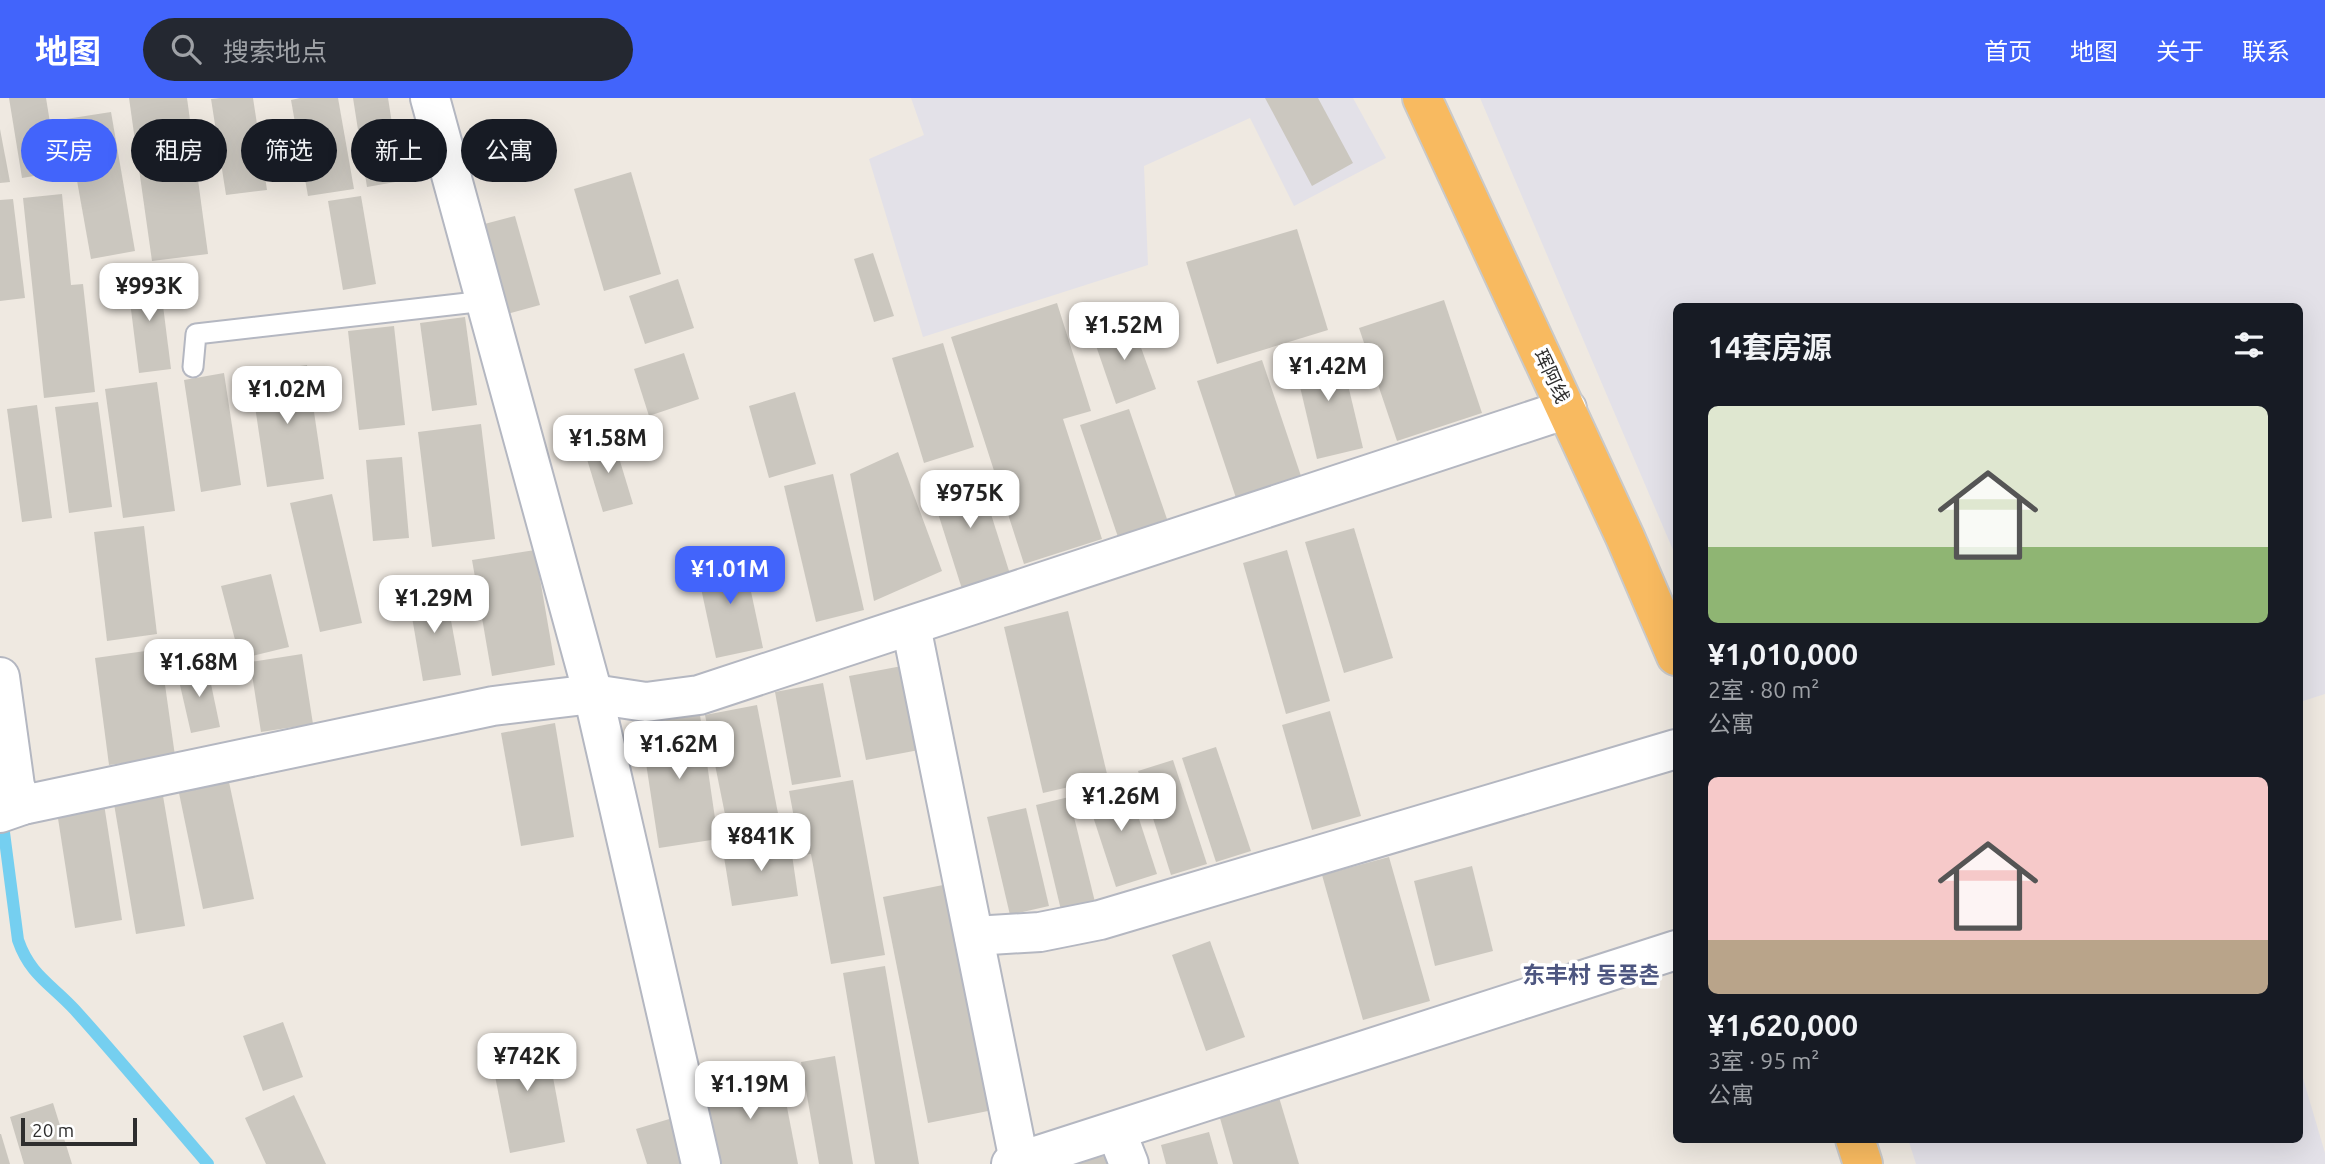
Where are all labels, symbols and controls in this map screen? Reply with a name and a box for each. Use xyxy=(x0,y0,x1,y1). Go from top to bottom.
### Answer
search box xyxy=(143,18,633,81)
icon: search xyxy=(167,30,205,68)
text: 地图 xyxy=(35,32,101,69)
text: 搜索地点 xyxy=(223,37,327,66)
text: 首页 xyxy=(1984,38,2032,65)
text: 地图 xyxy=(2070,38,2118,65)
text: 关于 xyxy=(2156,38,2204,65)
text: 联系 xyxy=(2242,38,2290,65)
chip: 买房 xyxy=(21,119,117,182)
chip: 租房 xyxy=(131,119,227,182)
chip: 筛选 xyxy=(241,119,337,182)
chip: 新上 xyxy=(351,119,447,182)
chip: 公寓 xyxy=(461,119,557,182)
pin: ¥993K xyxy=(100,264,198,323)
text: ¥993K xyxy=(115,273,183,298)
pin: ¥1.52M xyxy=(1067,302,1181,362)
text: ¥1.52M xyxy=(1085,312,1163,337)
icon: filters xyxy=(2230,326,2268,364)
text: 14套房源 xyxy=(1708,330,1832,364)
pin: ¥1.42M xyxy=(1271,344,1385,403)
street label: 珲阿线 xyxy=(1530,346,1574,406)
text: ¥1.42M xyxy=(1289,353,1367,378)
pin: ¥1.02M xyxy=(230,366,344,426)
text: ¥1.02M xyxy=(248,376,326,401)
pin: ¥1.58M xyxy=(551,416,665,475)
text: ¥1.58M xyxy=(569,425,647,450)
icon: home xyxy=(1925,452,2051,578)
pin: ¥975K xyxy=(921,470,1019,530)
text: ¥975K xyxy=(936,480,1004,505)
pin: ¥1.01M xyxy=(673,546,787,606)
text: ¥1.01M xyxy=(691,556,769,581)
pin: ¥1.29M xyxy=(377,575,491,635)
text: ¥1.29M xyxy=(395,585,473,610)
text: ¥1,010,000 xyxy=(1708,637,1858,671)
pin: ¥1.68M xyxy=(142,640,256,699)
text: ¥1.68M xyxy=(160,649,238,674)
text: 2室 · 80 m² xyxy=(1708,677,1819,702)
text: 公寓 xyxy=(1708,711,1754,736)
pin: ¥1.62M xyxy=(622,722,736,781)
text: ¥1.62M xyxy=(640,731,718,756)
pin: ¥1.26M xyxy=(1064,774,1178,833)
text: ¥1.26M xyxy=(1082,783,1160,808)
pin: ¥841K xyxy=(712,814,810,873)
text: ¥841K xyxy=(727,823,795,848)
icon: home xyxy=(1925,823,2051,949)
district label: 东丰村 동풍촌 xyxy=(1522,962,1660,987)
text: ¥1,620,000 xyxy=(1708,1008,1858,1042)
pin: ¥742K xyxy=(478,1034,576,1093)
text: ¥742K xyxy=(493,1043,561,1068)
text: 3室 · 95 m² xyxy=(1708,1048,1819,1073)
pin: ¥1.19M xyxy=(693,1062,807,1121)
text: ¥1.19M xyxy=(711,1071,789,1096)
text: 公寓 xyxy=(1708,1082,1754,1107)
scale bar xyxy=(21,1115,136,1147)
text: 20 m xyxy=(32,1119,74,1141)

